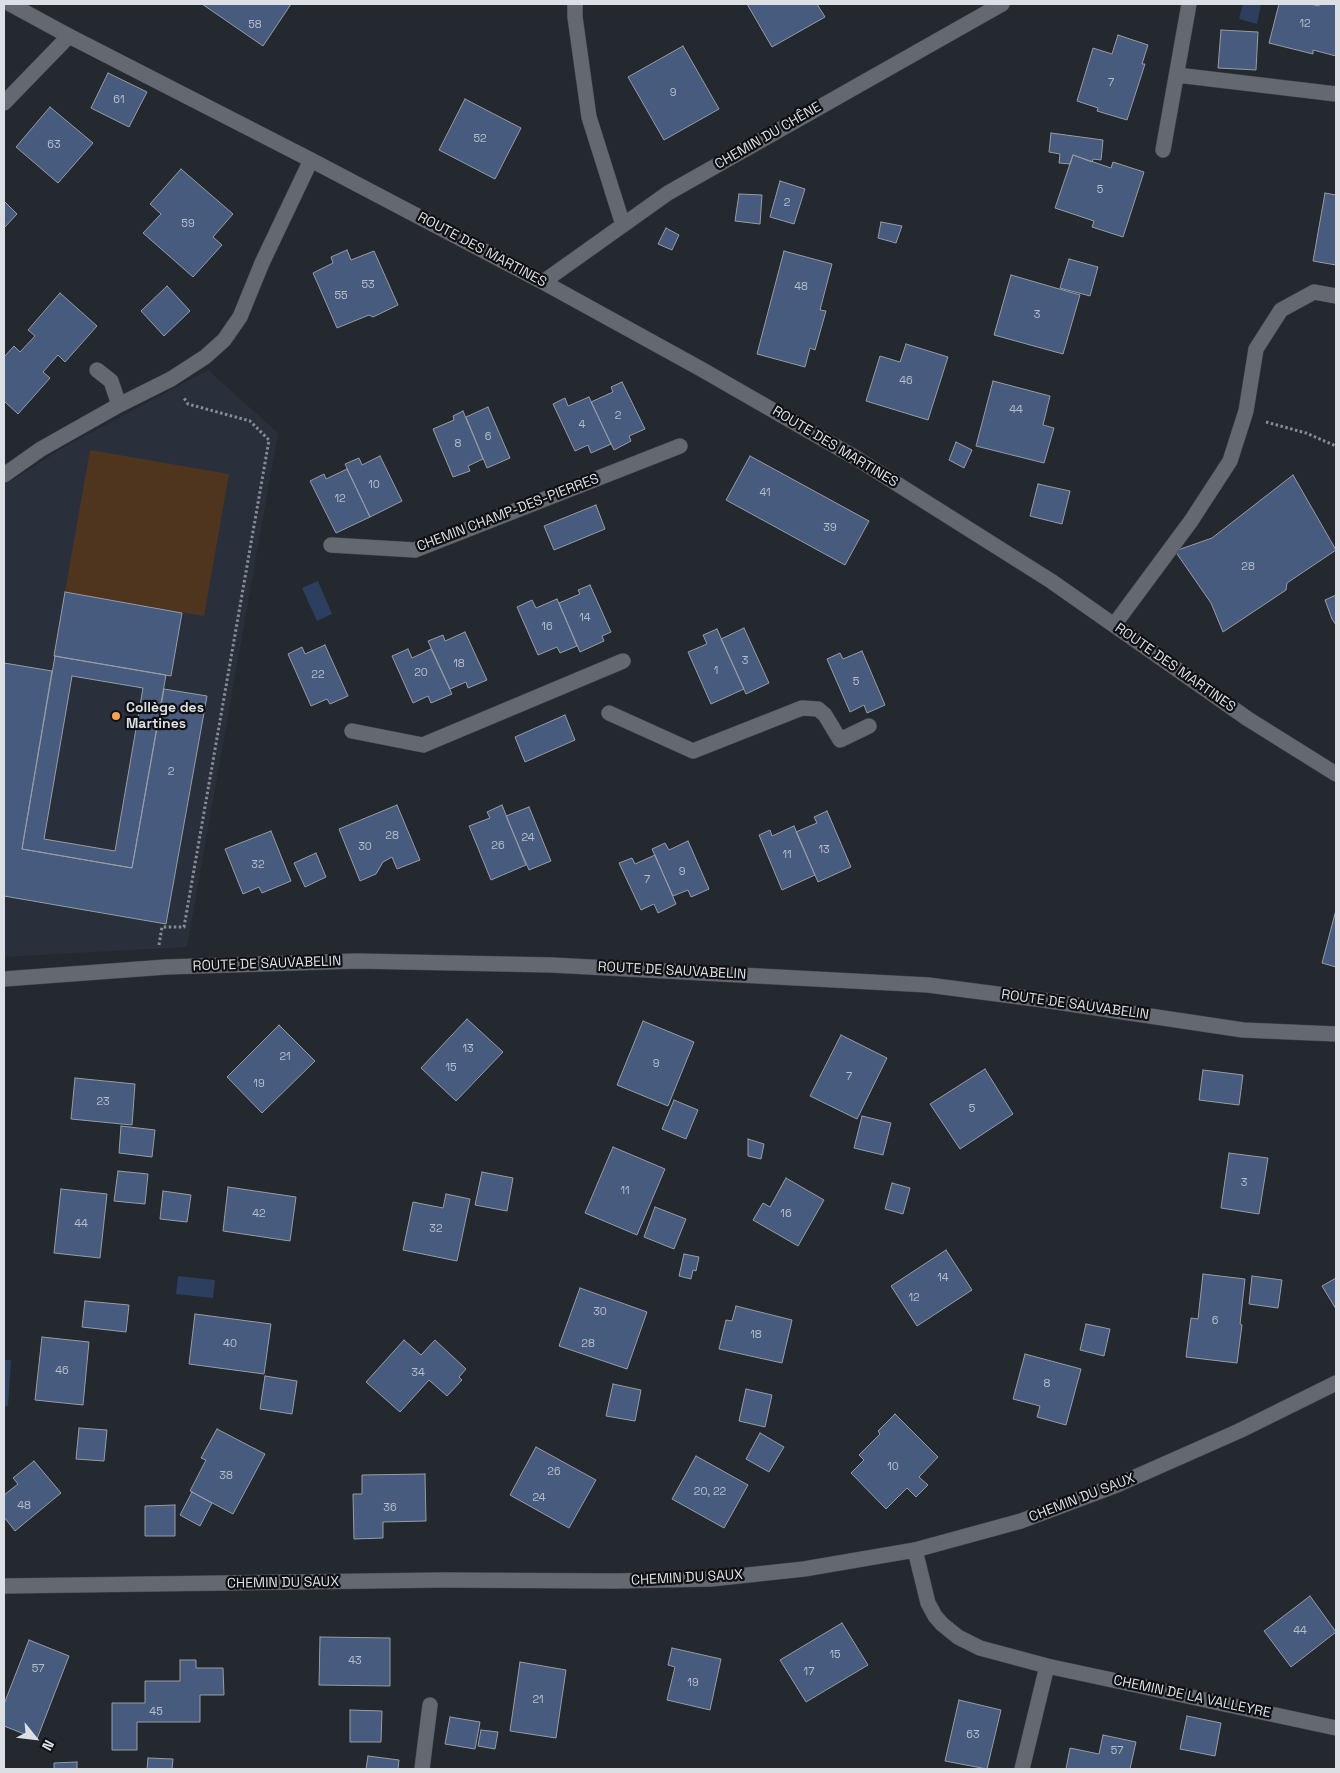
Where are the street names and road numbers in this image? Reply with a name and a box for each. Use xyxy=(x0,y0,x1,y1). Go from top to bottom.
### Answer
street label: CHEMIN DU CHÊNE xyxy=(712,99,824,173)
street label: ROUTE DES MARTINES xyxy=(415,209,549,291)
street label: ROUTE DES MARTINES xyxy=(769,403,901,491)
street label: CHEMIN CHAMP-DES-PIERRES xyxy=(415,470,601,556)
street label: ROUTE DES MARTINES xyxy=(1111,620,1239,716)
street label: ROUTE DE SAUVABELIN xyxy=(192,953,342,975)
street label: ROUTE DE SAUVABELIN xyxy=(597,959,747,983)
street label: ROUTE DE SAUVABELIN xyxy=(1000,986,1150,1024)
street label: CHEMIN DU SAUX xyxy=(1027,1470,1137,1526)
street label: CHEMIN DU SAUX xyxy=(631,1567,743,1589)
street label: CHEMIN DU SAUX xyxy=(227,1574,339,1592)
street label: CHEMIN DE LA VALLEYRE xyxy=(1112,1672,1272,1722)

